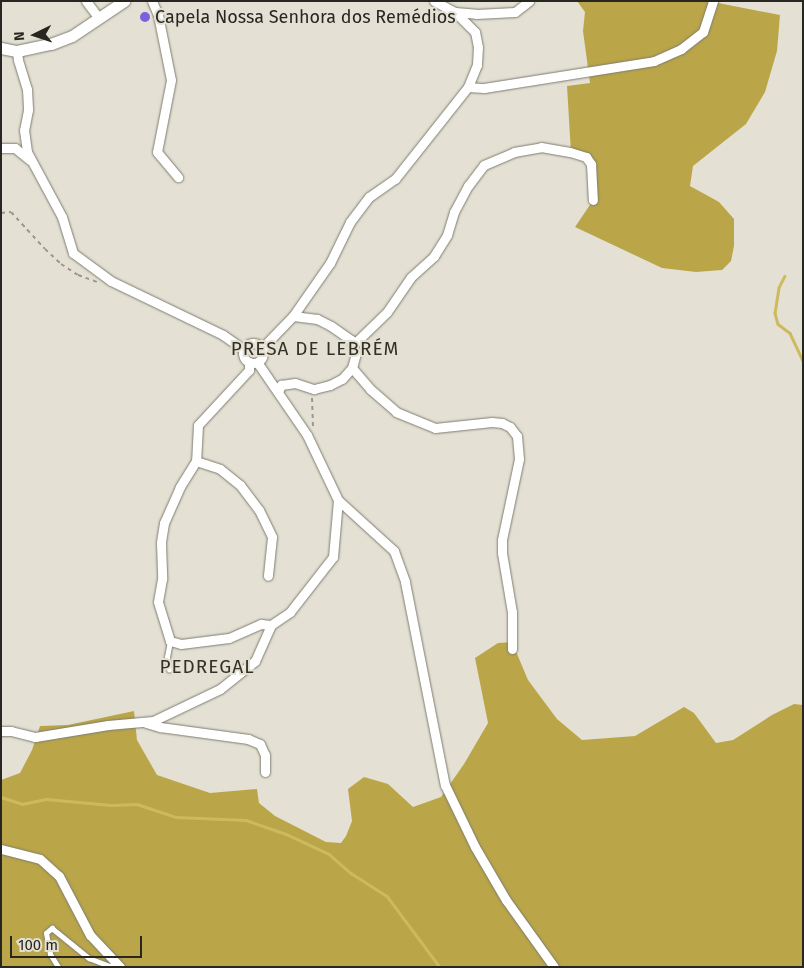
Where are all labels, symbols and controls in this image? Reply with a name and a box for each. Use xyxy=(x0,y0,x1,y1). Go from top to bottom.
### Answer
place label: Capela Nossa Senhora dos Remédios xyxy=(155,6,456,28)
north arrow xyxy=(10,10,60,60)
marker: Capela Nossa Senhora dos Remédios xyxy=(139,11,151,23)
text: N xyxy=(11,31,28,41)
district label: PRESA DE LEBRÉM xyxy=(229,338,401,360)
district label: PEDREGAL xyxy=(158,656,256,678)
scale bar xyxy=(12,926,145,958)
text: 100 m xyxy=(18,936,58,954)

